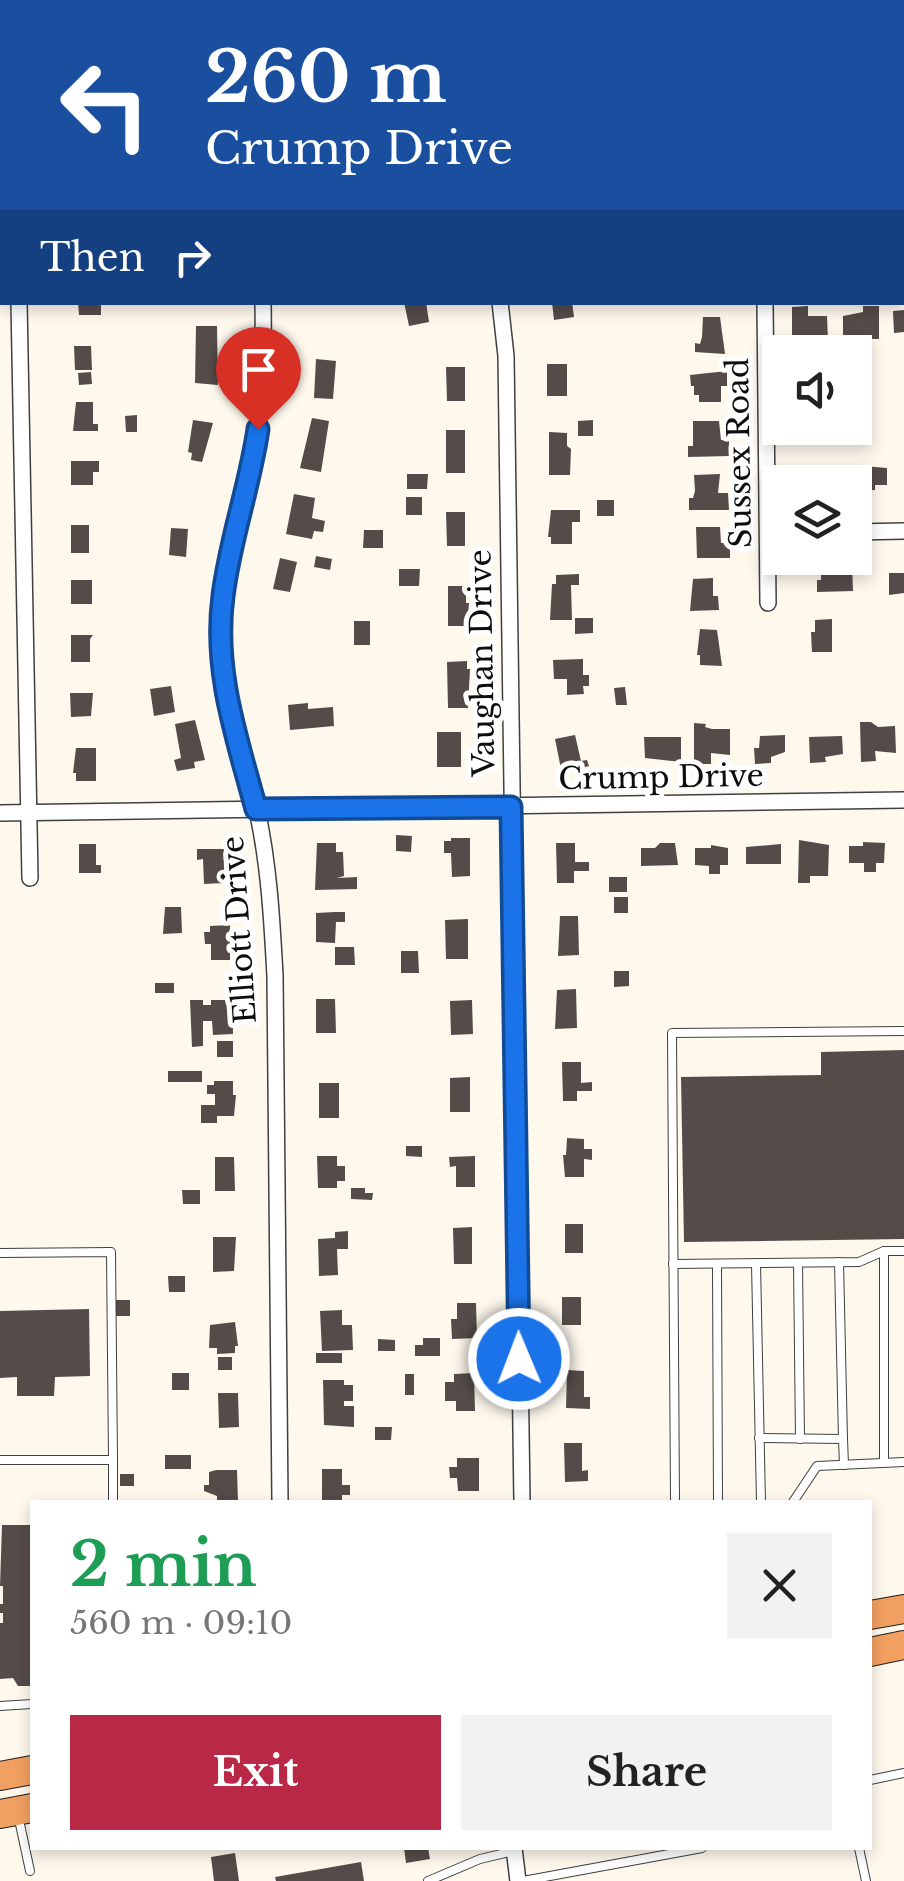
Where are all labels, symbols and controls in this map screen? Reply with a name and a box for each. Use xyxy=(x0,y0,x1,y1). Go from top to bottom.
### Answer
text: 260 m xyxy=(205,34,447,121)
icon: left xyxy=(40,40,170,170)
text: Crump Drive xyxy=(205,120,513,176)
icon: right xyxy=(165,230,220,285)
text: Then xyxy=(40,234,145,281)
pin xyxy=(216,327,301,430)
map controls xyxy=(762,335,872,575)
button: sound xyxy=(762,335,872,445)
icon: arrive xyxy=(231,342,286,397)
street label: Sussex Road xyxy=(719,358,759,548)
button: layers xyxy=(762,465,872,575)
street label: Vaughan Drive xyxy=(462,549,503,778)
street label: Crump Drive xyxy=(558,757,764,797)
street label: Elliott Drive xyxy=(214,835,264,1025)
position arrow xyxy=(467,1307,571,1411)
text: 2 min xyxy=(70,1528,257,1602)
button: close xyxy=(727,1533,832,1638)
text: 560 m · 09:10 xyxy=(70,1603,292,1643)
button: Exit xyxy=(70,1715,441,1830)
button: Share xyxy=(461,1715,832,1830)

